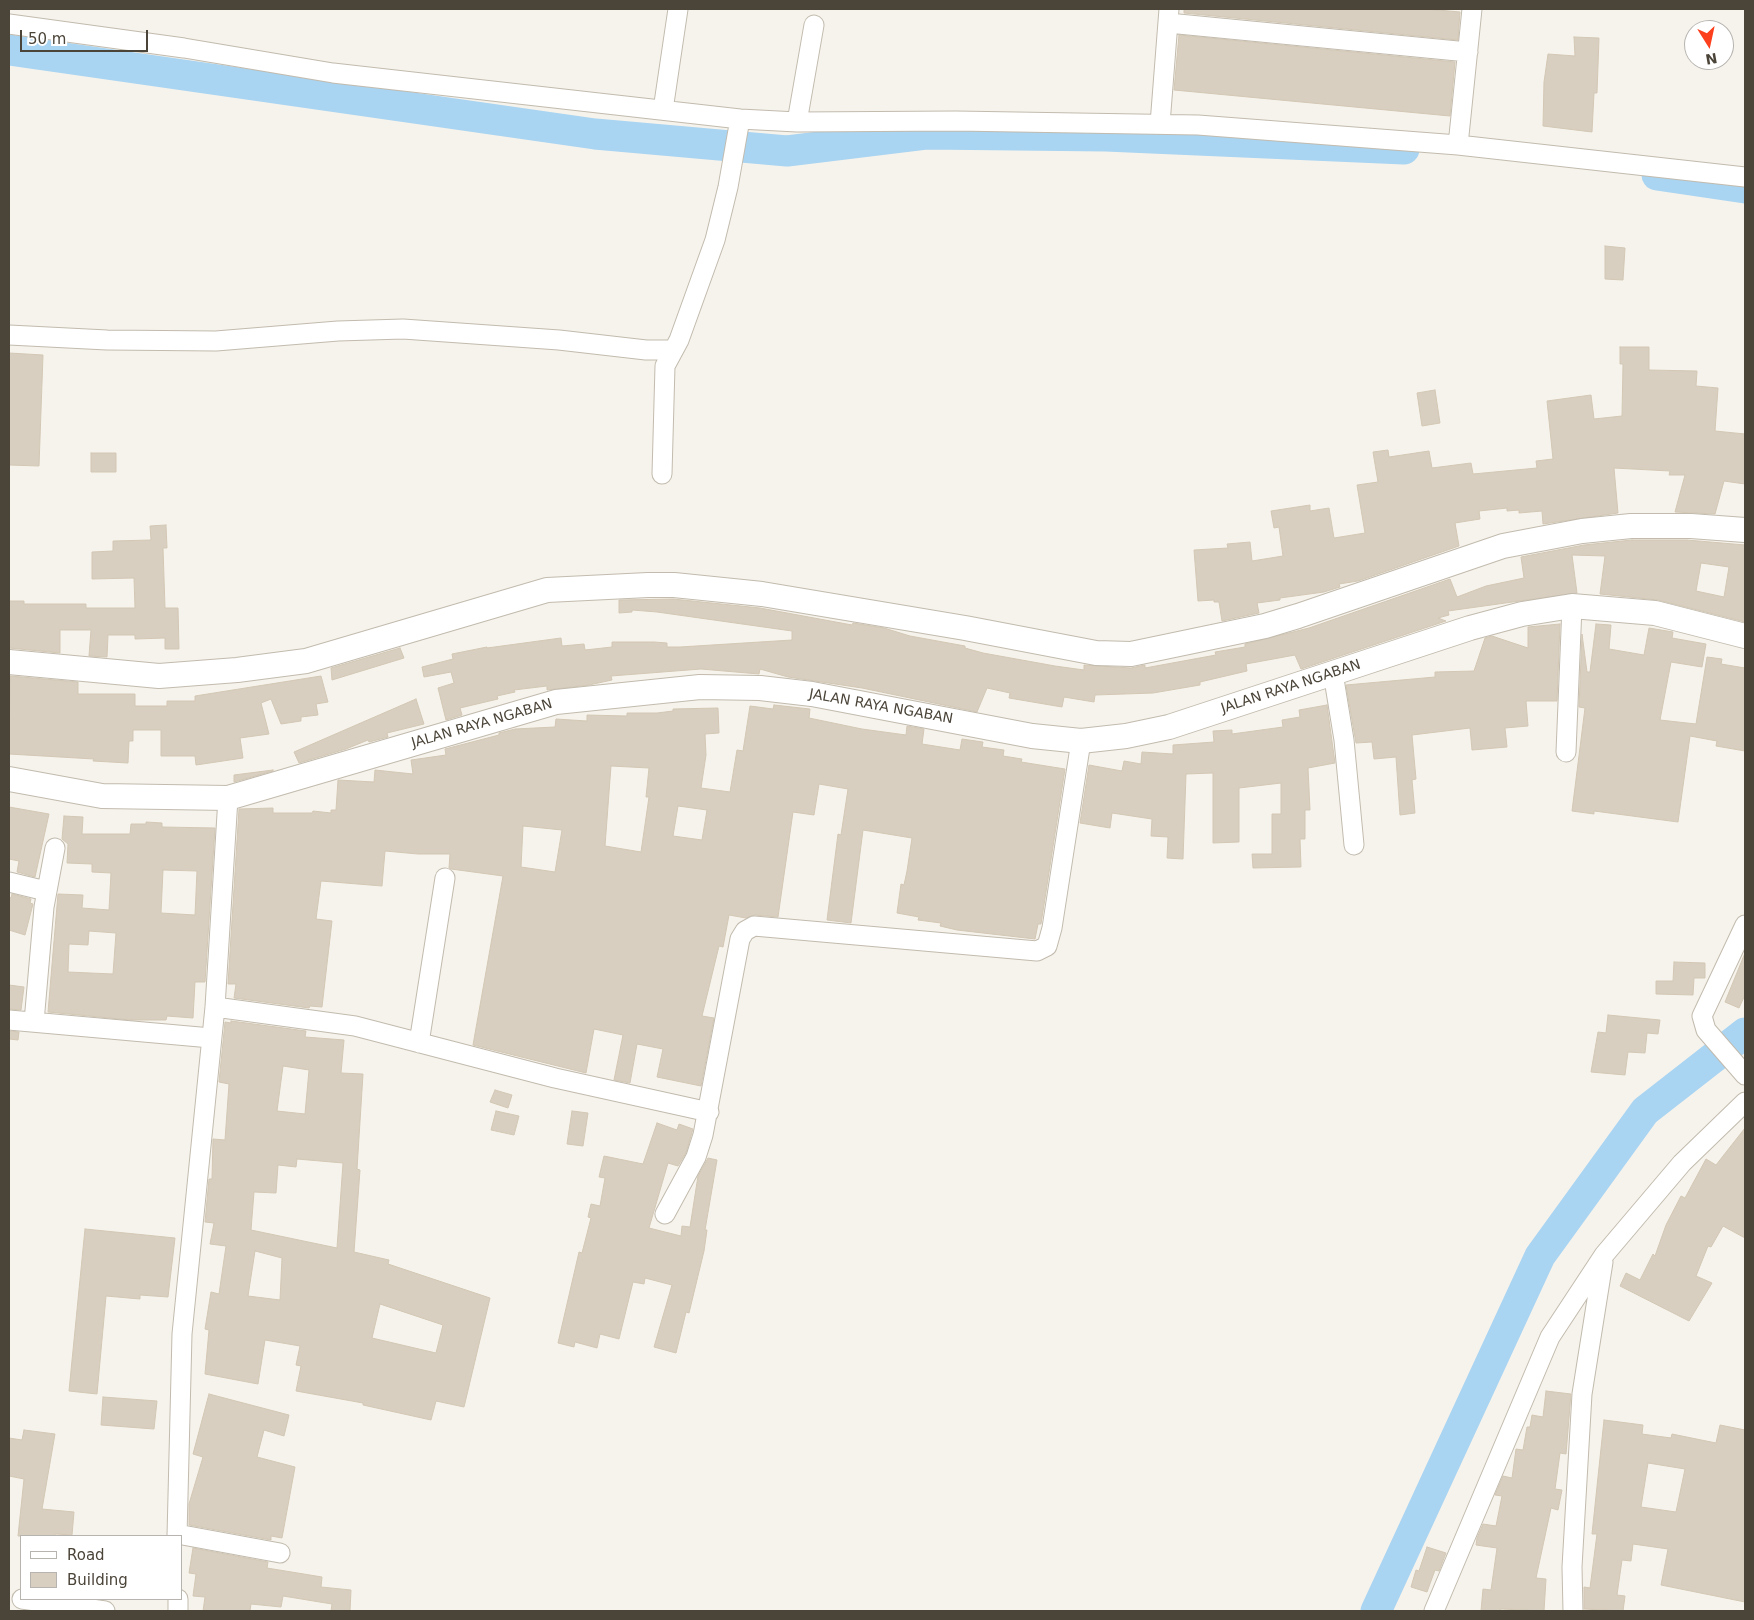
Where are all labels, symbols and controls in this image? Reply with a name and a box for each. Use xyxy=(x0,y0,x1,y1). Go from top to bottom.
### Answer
scale bar xyxy=(22,20,150,52)
north arrow xyxy=(1684,20,1734,70)
text: 50 m xyxy=(28,30,66,48)
text: N xyxy=(1704,50,1719,68)
street label: JALAN RAYA NGABAN xyxy=(1219,656,1363,718)
street label: JALAN RAYA NGABAN xyxy=(808,686,954,728)
street label: JALAN RAYA NGABAN xyxy=(410,696,554,752)
legend xyxy=(20,1535,182,1600)
text: Road xyxy=(67,1546,105,1564)
text: Building xyxy=(67,1571,128,1589)

